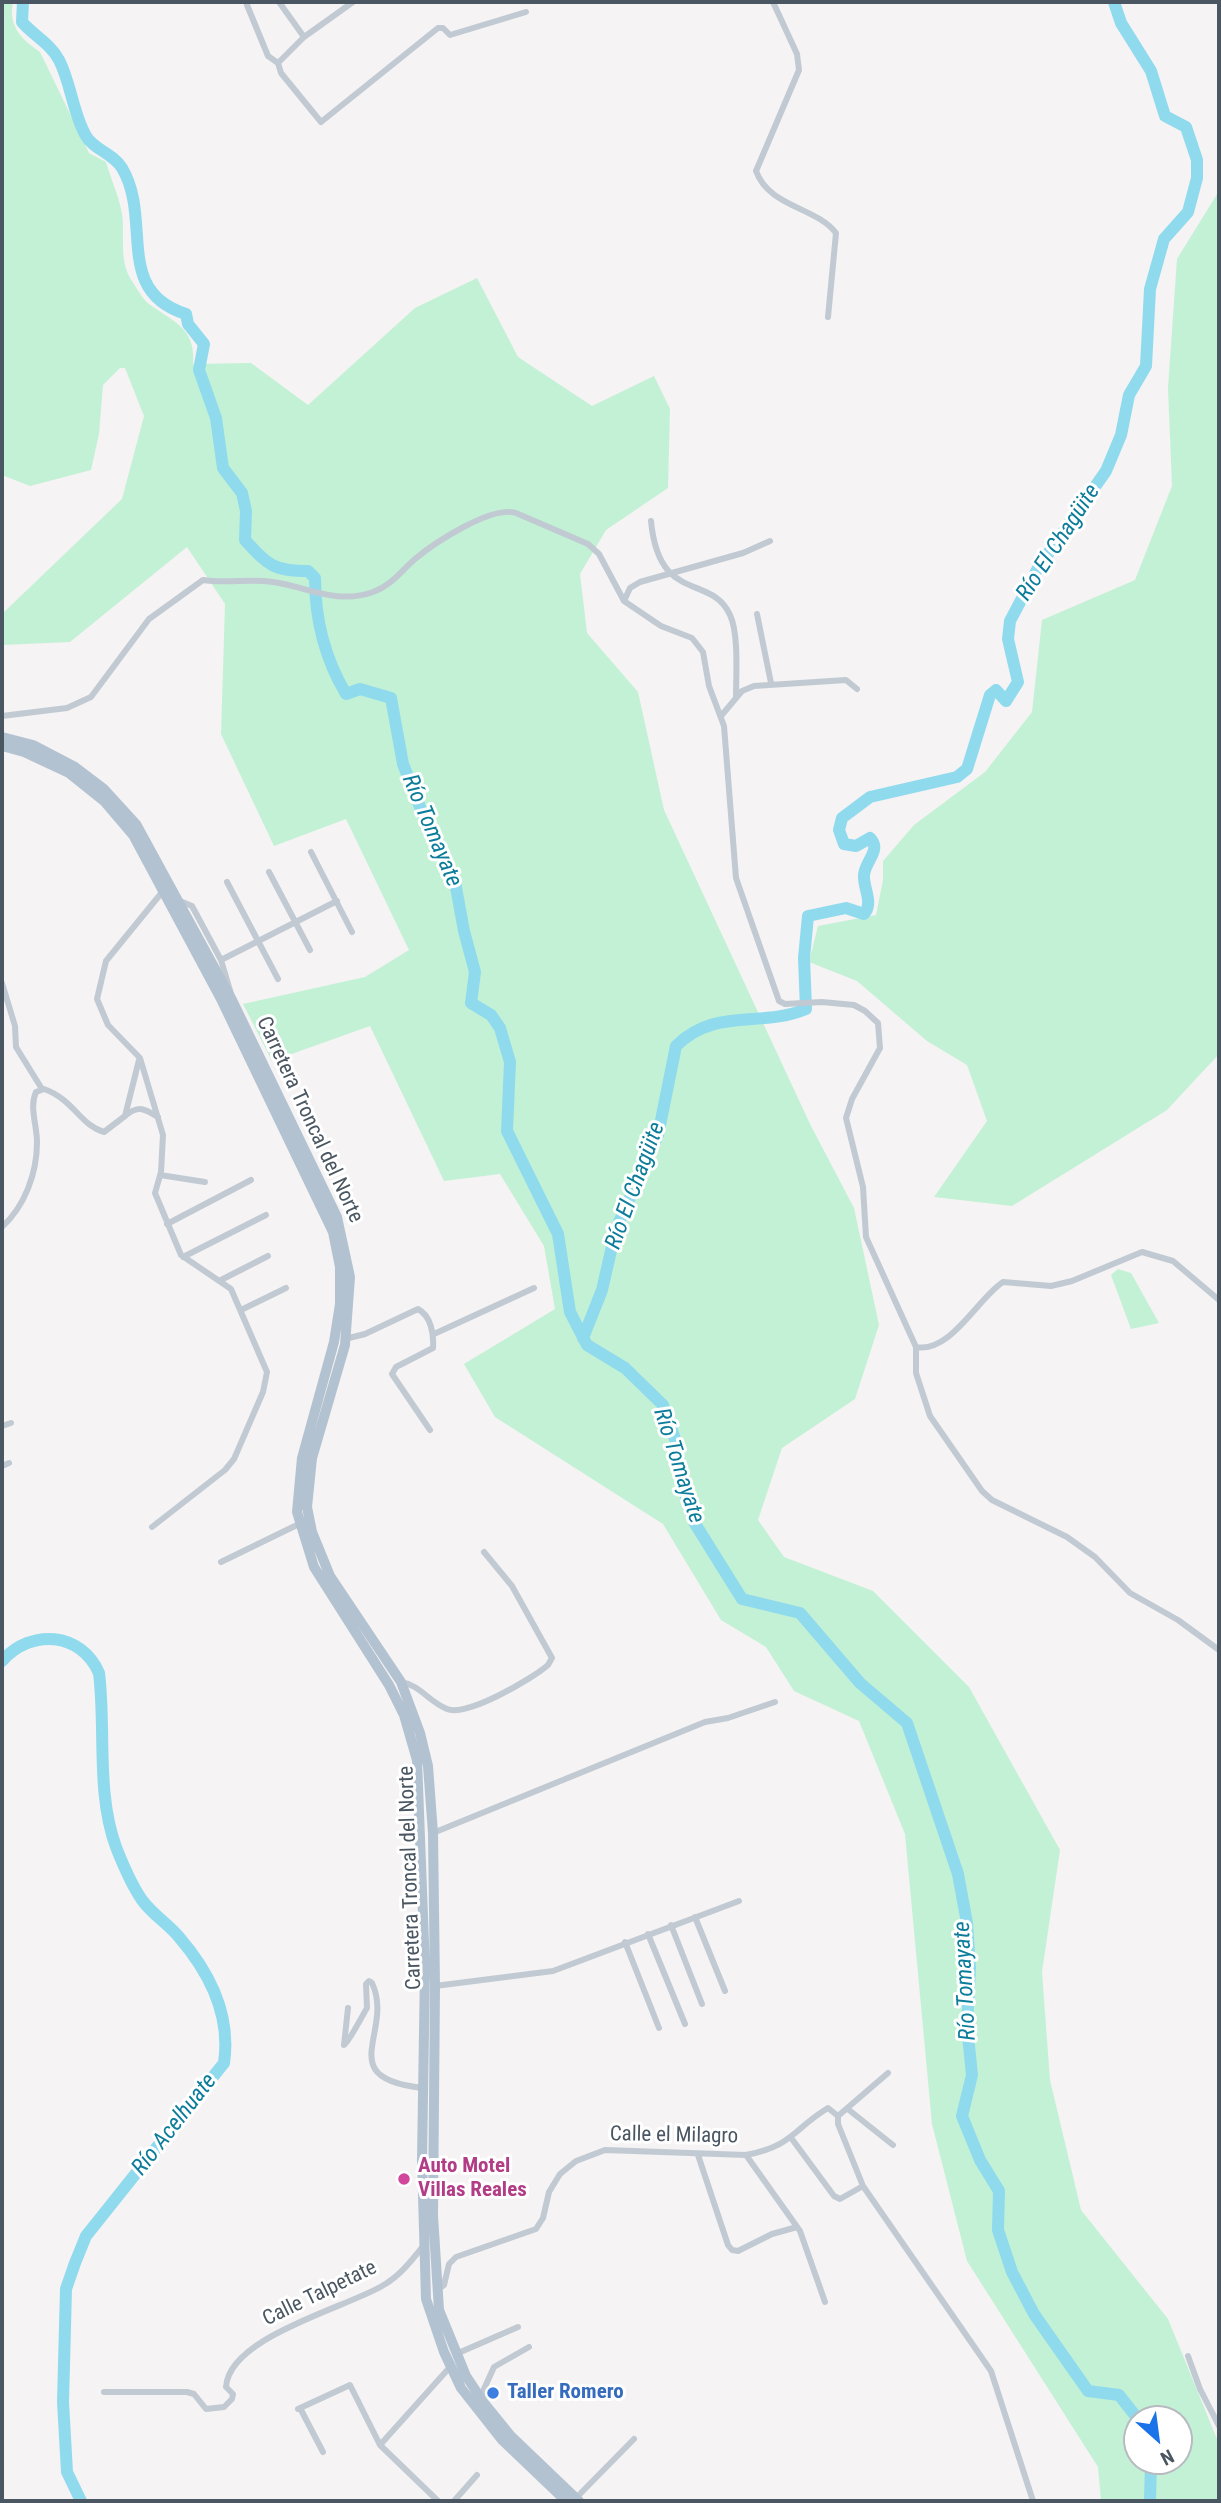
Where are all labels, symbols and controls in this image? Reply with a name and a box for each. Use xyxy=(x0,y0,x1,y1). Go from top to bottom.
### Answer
water label: Río El Chagüite xyxy=(1011,480,1107,606)
water label: Río Tomayate xyxy=(395,771,467,891)
street label: Carretera Troncal del Norte xyxy=(250,1013,368,1227)
water label: Río El Chagüite xyxy=(600,1119,672,1253)
water label: Río Tomayate xyxy=(646,1405,710,1527)
street label: Carretera Troncal del Norte xyxy=(394,1766,428,1990)
water label: Río Tomayate xyxy=(949,1921,983,2041)
water label: Río Acelhuate xyxy=(127,2069,223,2181)
street label: Calle el Milagro xyxy=(610,2122,738,2150)
place label: Auto Motel Villas Reales xyxy=(418,2154,527,2204)
marker: Auto Motel Villas Reales xyxy=(396,2171,412,2187)
street label: Calle Talpetate xyxy=(259,2256,381,2332)
place label: Taller Romero xyxy=(507,2380,624,2406)
marker: Taller Romero xyxy=(485,2385,501,2401)
north arrow xyxy=(1123,2405,1193,2475)
text: N xyxy=(1157,2444,1178,2470)

